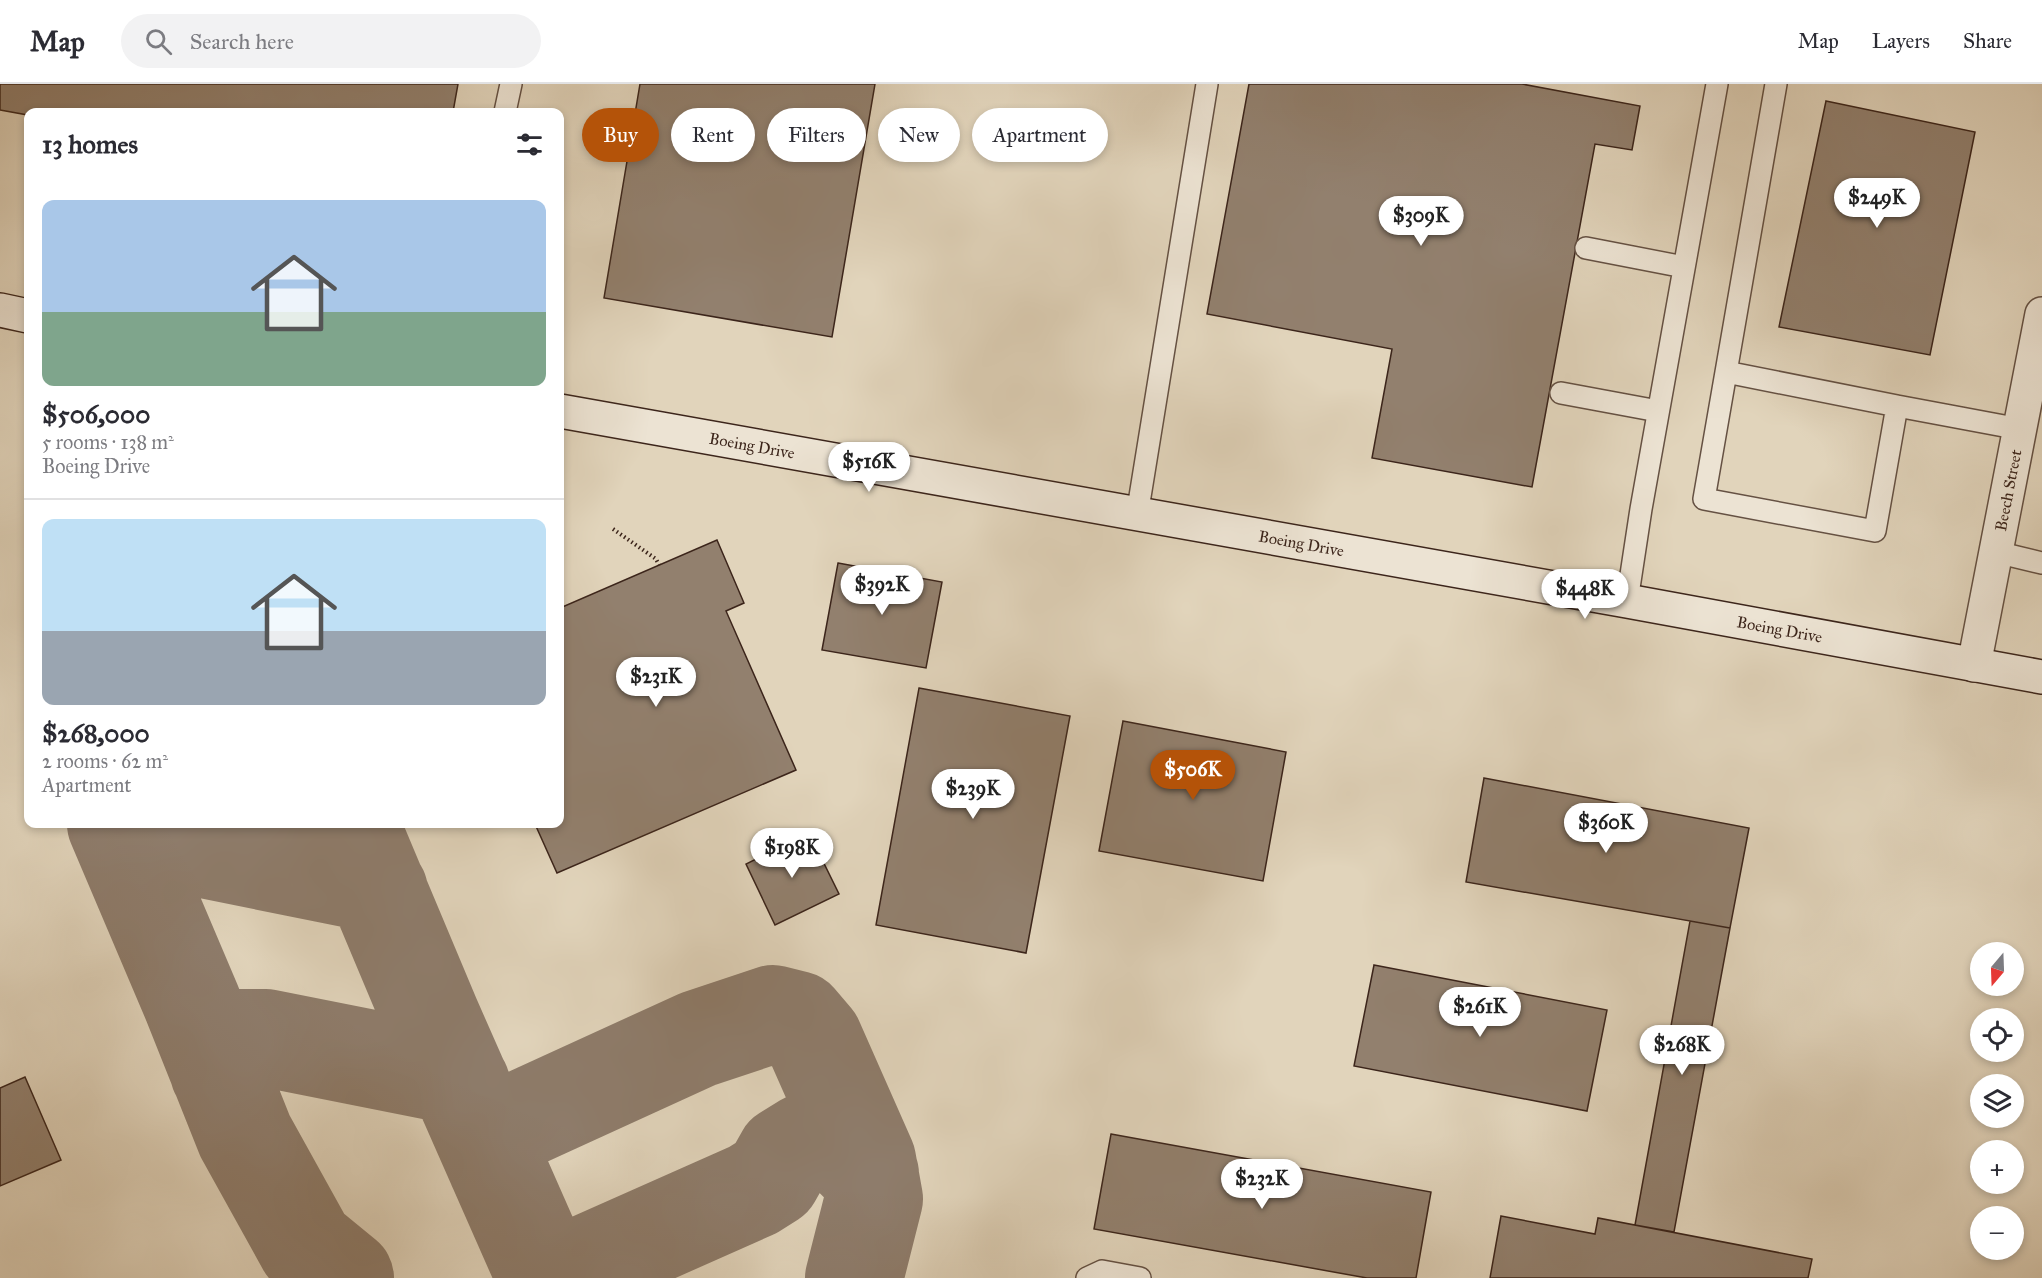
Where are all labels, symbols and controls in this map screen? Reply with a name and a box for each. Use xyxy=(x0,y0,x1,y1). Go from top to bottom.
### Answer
search box xyxy=(121,14,541,68)
text: Map xyxy=(30,24,85,59)
icon: search xyxy=(142,25,175,58)
text: Search here xyxy=(190,28,294,55)
text: Map xyxy=(1798,28,1839,54)
text: Layers xyxy=(1872,28,1930,54)
text: Share xyxy=(1963,28,2012,54)
chip: Buy xyxy=(582,108,659,162)
chip: Rent xyxy=(671,108,755,162)
chip: Filters xyxy=(767,108,866,162)
chip: New xyxy=(878,108,960,162)
chip: Apartment xyxy=(972,108,1108,162)
text: 13 homes xyxy=(42,128,138,160)
icon: filters xyxy=(513,128,546,161)
pin: $249K xyxy=(1835,178,1919,229)
text: $249K xyxy=(1848,185,1906,209)
pin: $309K xyxy=(1379,196,1463,247)
text: $309K xyxy=(1393,203,1449,227)
icon: home xyxy=(240,239,348,347)
text: $506,000 xyxy=(42,398,150,430)
street label: Boeing Drive xyxy=(708,429,796,463)
text: 5 rooms · 138 m² xyxy=(42,430,174,454)
pin: $516K xyxy=(827,442,911,493)
street label: Beech Street xyxy=(1991,448,2026,533)
text: $516K xyxy=(842,449,896,473)
text: Boeing Drive xyxy=(42,454,150,478)
street label: Boeing Drive xyxy=(1257,527,1346,560)
icon: home xyxy=(240,558,348,666)
pin: $392K xyxy=(840,565,924,616)
pin: $448K xyxy=(1543,569,1627,620)
text: $392K xyxy=(855,572,909,596)
text: $448K xyxy=(1555,576,1615,600)
street label: Boeing Drive xyxy=(1735,612,1824,647)
pin: $231K xyxy=(614,657,698,708)
text: $231K xyxy=(630,664,682,688)
text: $268,000 xyxy=(42,717,150,749)
text: 2 rooms · 62 m² xyxy=(42,749,168,773)
pin: $506K xyxy=(1151,750,1235,801)
text: $506K xyxy=(1164,757,1222,781)
pin: $239K xyxy=(931,769,1015,820)
text: Apartment xyxy=(42,773,131,797)
text: $239K xyxy=(946,776,1000,800)
pin: $360K xyxy=(1564,803,1648,854)
text: $360K xyxy=(1578,810,1634,834)
pin: $198K xyxy=(750,828,834,879)
text: $198K xyxy=(764,835,820,859)
north arrow xyxy=(1970,942,2024,996)
map controls xyxy=(1970,942,2024,1260)
pin: $261K xyxy=(1438,987,1522,1038)
text: $261K xyxy=(1453,994,1507,1018)
button: locate xyxy=(1970,1008,2024,1062)
pin: $268K xyxy=(1640,1025,1724,1076)
text: $268K xyxy=(1654,1032,1710,1056)
button: layers xyxy=(1970,1074,2024,1128)
button: + xyxy=(1970,1140,2024,1194)
pin: $232K xyxy=(1220,1159,1304,1210)
text: $232K xyxy=(1235,1166,1289,1190)
button: − xyxy=(1970,1206,2024,1260)

